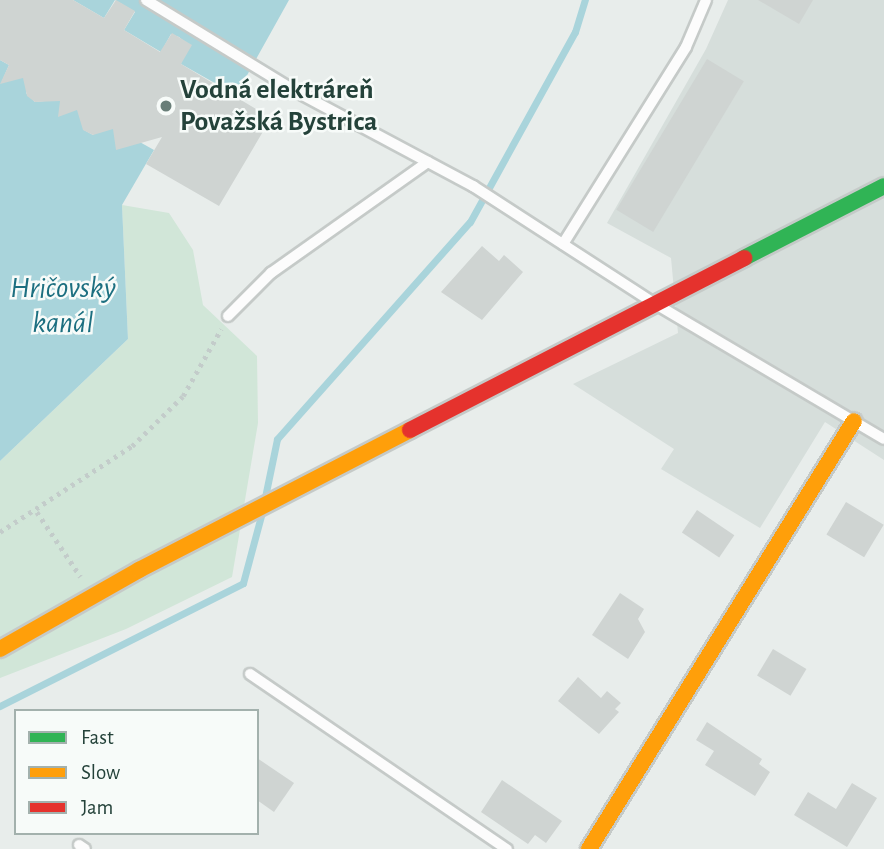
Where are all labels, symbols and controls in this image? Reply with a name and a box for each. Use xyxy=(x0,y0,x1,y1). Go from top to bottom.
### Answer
place label: Vodná elektráreň Považská Bystrica xyxy=(180,73,377,139)
marker: Vodná elektráreň Považská Bystrica xyxy=(158,98,174,114)
water label: Hričovský kanál xyxy=(10,270,116,340)
legend xyxy=(14,709,259,835)
text: Fast xyxy=(81,727,114,748)
text: Slow xyxy=(81,762,120,783)
text: Jam xyxy=(81,797,113,818)

